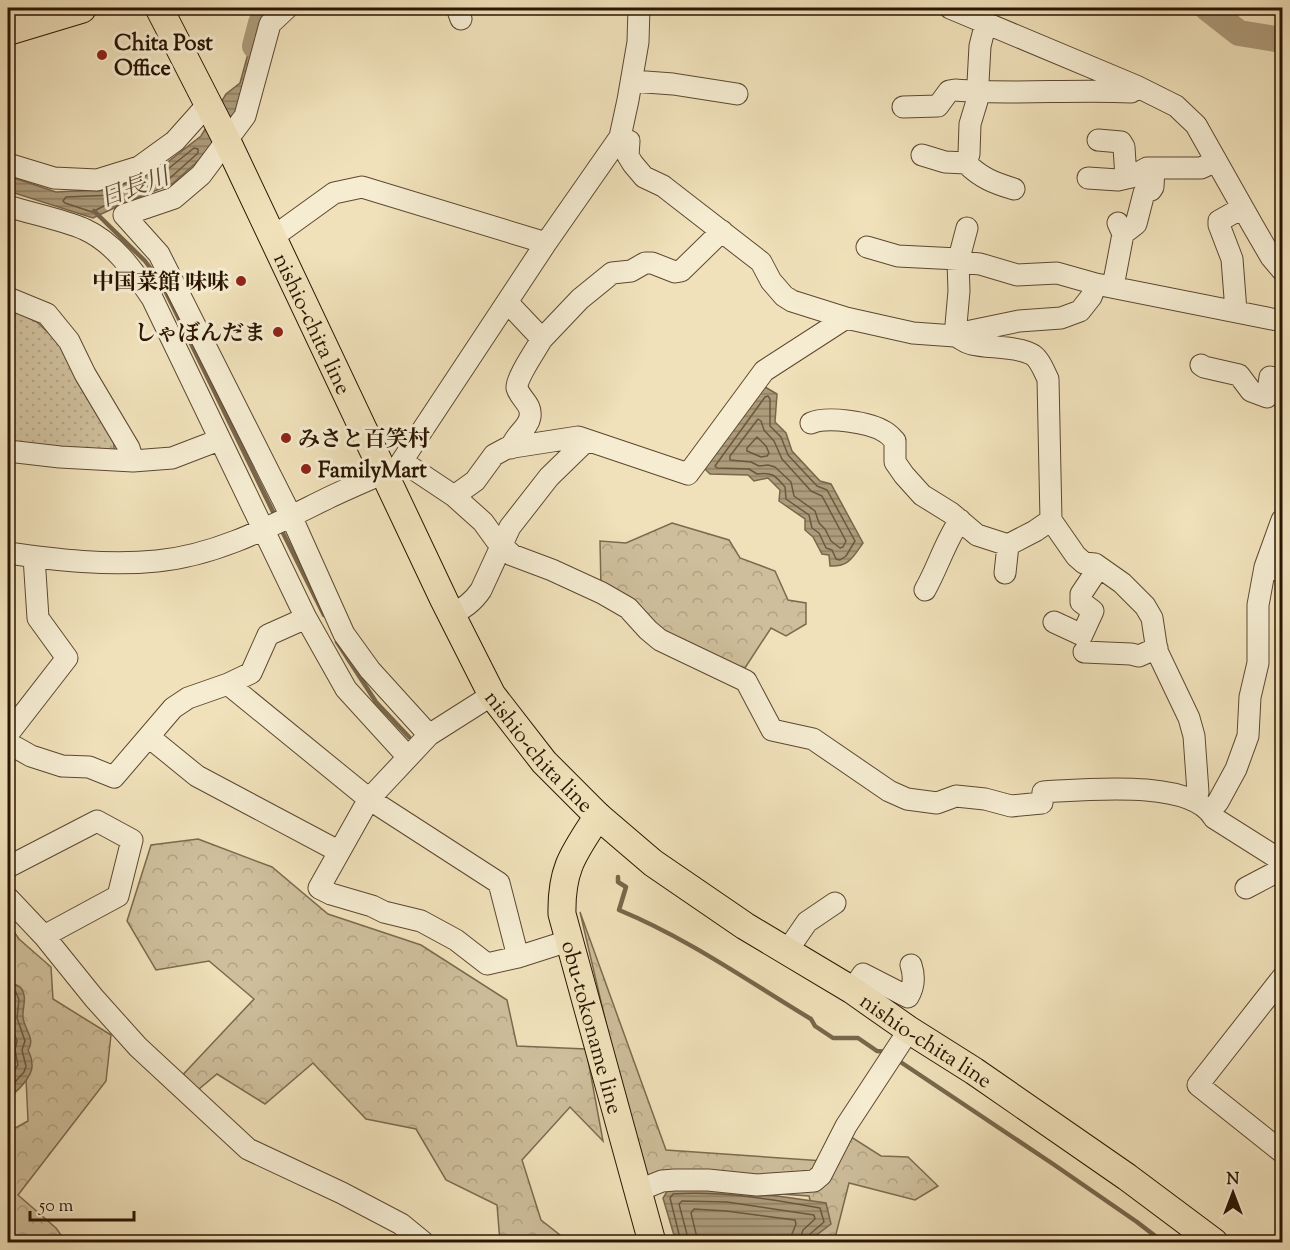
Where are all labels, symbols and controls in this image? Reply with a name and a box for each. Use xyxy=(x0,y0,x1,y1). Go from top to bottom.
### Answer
place label: Chita Post Office xyxy=(114,29,213,86)
marker: Chita Post Office xyxy=(95,48,109,62)
water label: 日長川 xyxy=(95,160,177,217)
street label: nishio-chita line xyxy=(263,248,358,401)
place label: 中国菜館 味味 xyxy=(92,268,229,300)
marker: 中国菜館 味味 xyxy=(234,274,248,288)
place label: しゃぼんだま xyxy=(134,319,266,351)
marker: しゃぼんだま xyxy=(271,325,285,339)
place label: みさと百笑村 xyxy=(298,425,430,457)
marker: みさと百笑村 xyxy=(279,431,293,445)
place label: FamilyMart xyxy=(318,456,427,488)
marker: FamilyMart xyxy=(299,462,313,476)
street label: nishio-chita line xyxy=(475,685,599,822)
street label: obu-tokoname line xyxy=(551,938,629,1118)
street label: nishio-chita line xyxy=(852,987,998,1098)
north arrow xyxy=(1203,1163,1263,1223)
text: N xyxy=(1227,1169,1240,1192)
scale bar xyxy=(30,1184,134,1222)
text: 50 m xyxy=(38,1194,74,1220)

